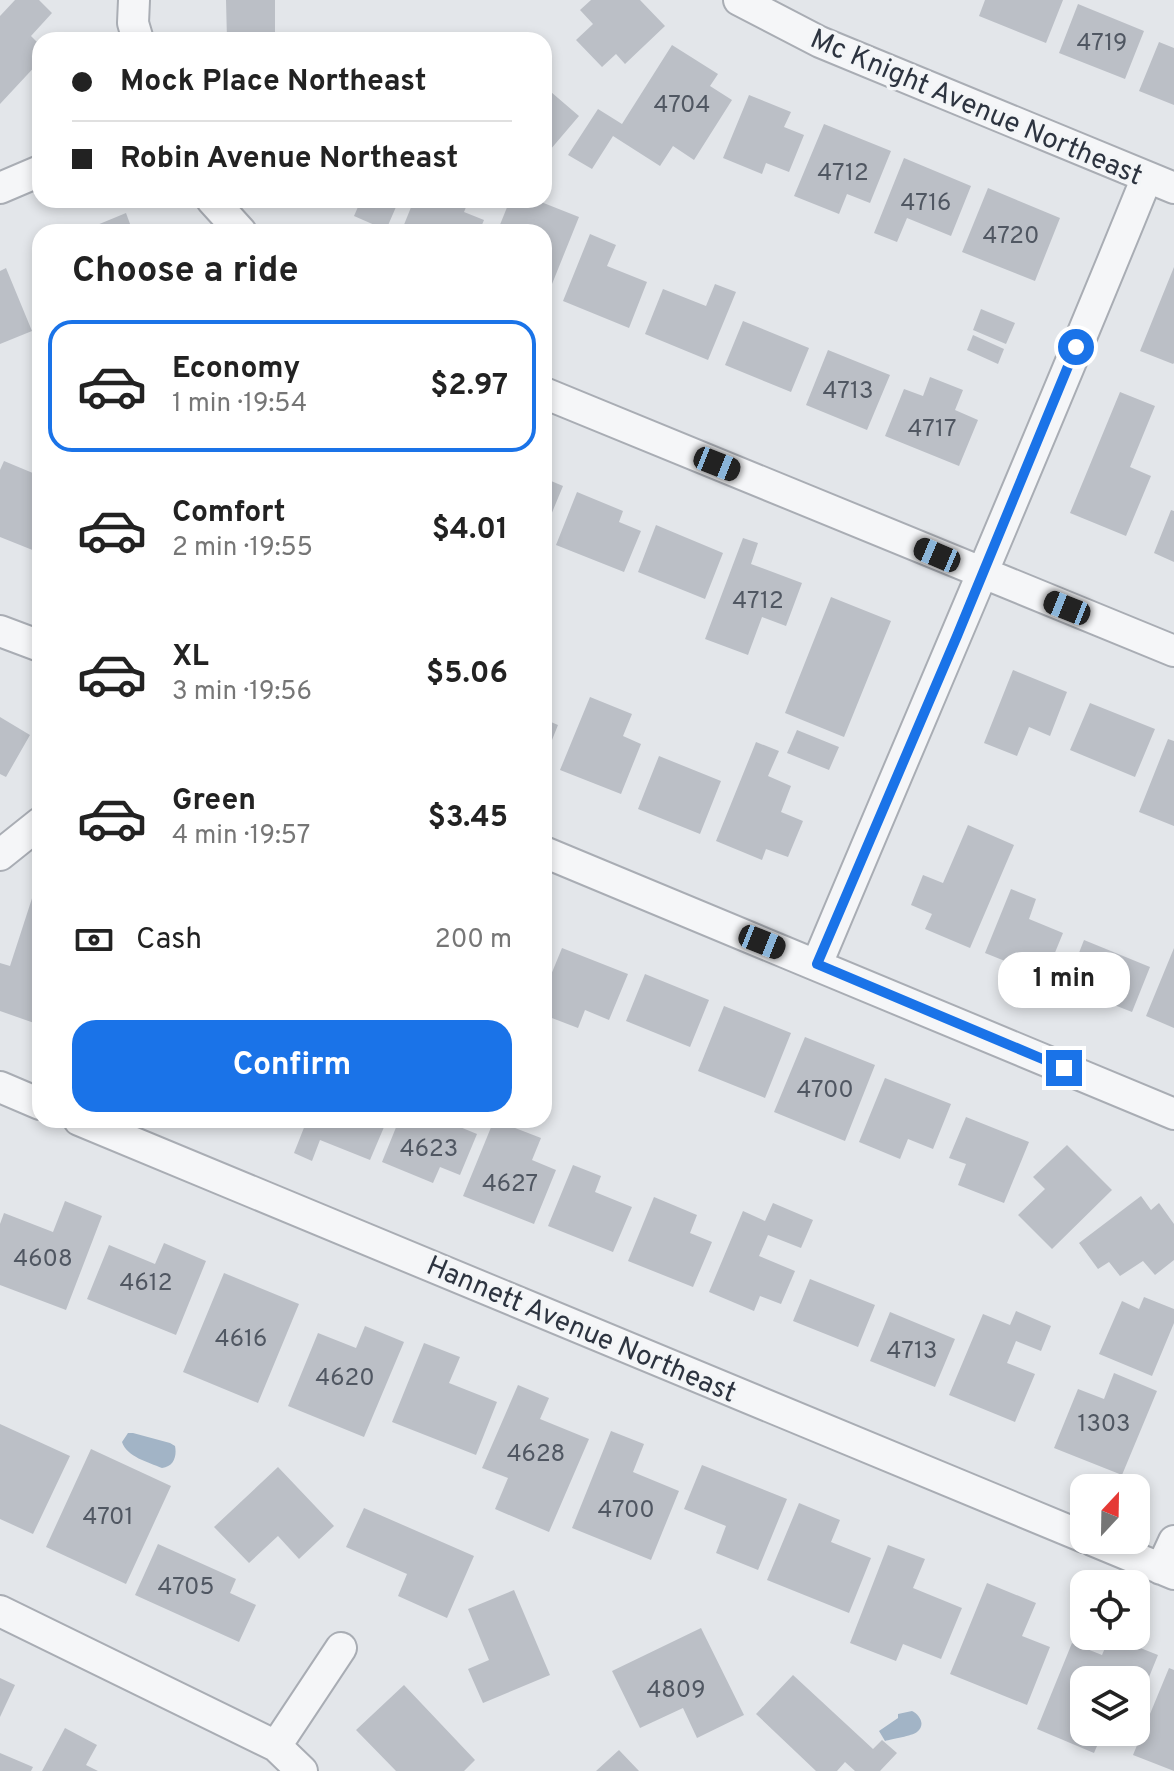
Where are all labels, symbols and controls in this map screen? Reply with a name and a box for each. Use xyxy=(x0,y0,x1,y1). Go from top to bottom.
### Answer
street label: Mc Knight Avenue Northeast xyxy=(804,22,1148,195)
house number: 4719 xyxy=(1077,29,1127,59)
text: Mock Place Northeast xyxy=(120,64,426,101)
house number: 4704 xyxy=(654,91,710,121)
text: Robin Avenue Northeast xyxy=(120,141,458,178)
house number: 4712 xyxy=(817,159,869,189)
house number: 4716 xyxy=(901,189,951,219)
house number: 4720 xyxy=(983,222,1039,252)
text: Choose a ride xyxy=(72,249,298,295)
route start xyxy=(1058,329,1094,365)
icon: car xyxy=(76,350,148,422)
text: Economy xyxy=(172,351,300,388)
text: $2.97 xyxy=(430,368,508,405)
house number: 4713 xyxy=(822,377,874,407)
text: 1 min · 19:54 xyxy=(172,388,307,421)
house number: 4717 xyxy=(908,415,957,445)
car xyxy=(690,444,744,484)
icon: car xyxy=(76,494,148,566)
text: Comfort xyxy=(172,495,285,532)
text: $4.01 xyxy=(432,512,508,549)
text: 2 min · 19:55 xyxy=(172,532,313,565)
car xyxy=(910,535,964,575)
house number: 4712 xyxy=(732,587,784,617)
car xyxy=(1040,588,1094,628)
icon: car xyxy=(76,638,148,710)
text: XL xyxy=(172,639,209,676)
text: $5.06 xyxy=(426,656,508,693)
text: 3 min · 19:56 xyxy=(172,676,312,709)
icon: car xyxy=(76,782,148,854)
text: Green xyxy=(172,783,256,820)
text: $3.45 xyxy=(428,800,508,837)
text: 4 min · 19:57 xyxy=(172,820,310,853)
icon: cash xyxy=(72,918,116,962)
text: Cash xyxy=(136,922,202,959)
car xyxy=(735,922,789,962)
text: 200 m xyxy=(435,924,512,957)
callout: 1 min xyxy=(998,952,1130,1008)
text: 1 min xyxy=(1033,963,1095,996)
button: Confirm xyxy=(72,1020,512,1112)
route end xyxy=(1046,1050,1082,1086)
house number: 4700 xyxy=(796,1076,854,1106)
house number: 4623 xyxy=(400,1135,458,1165)
house number: 4627 xyxy=(482,1170,538,1200)
house number: 4608 xyxy=(13,1245,73,1275)
street label: Hannett Avenue Northeast xyxy=(420,1249,741,1412)
house number: 4612 xyxy=(120,1269,172,1299)
house number: 4616 xyxy=(215,1325,267,1355)
house number: 4713 xyxy=(886,1337,938,1367)
house number: 4620 xyxy=(315,1364,375,1394)
house number: 1303 xyxy=(1077,1410,1131,1440)
house number: 4628 xyxy=(507,1440,565,1470)
north arrow xyxy=(1070,1474,1150,1554)
map controls xyxy=(1070,1474,1150,1746)
house number: 4700 xyxy=(597,1496,655,1526)
house number: 4701 xyxy=(83,1503,133,1533)
button: locate xyxy=(1070,1570,1150,1650)
house number: 4705 xyxy=(158,1573,214,1603)
button: layers xyxy=(1070,1666,1150,1746)
house number: 4809 xyxy=(646,1676,706,1706)

